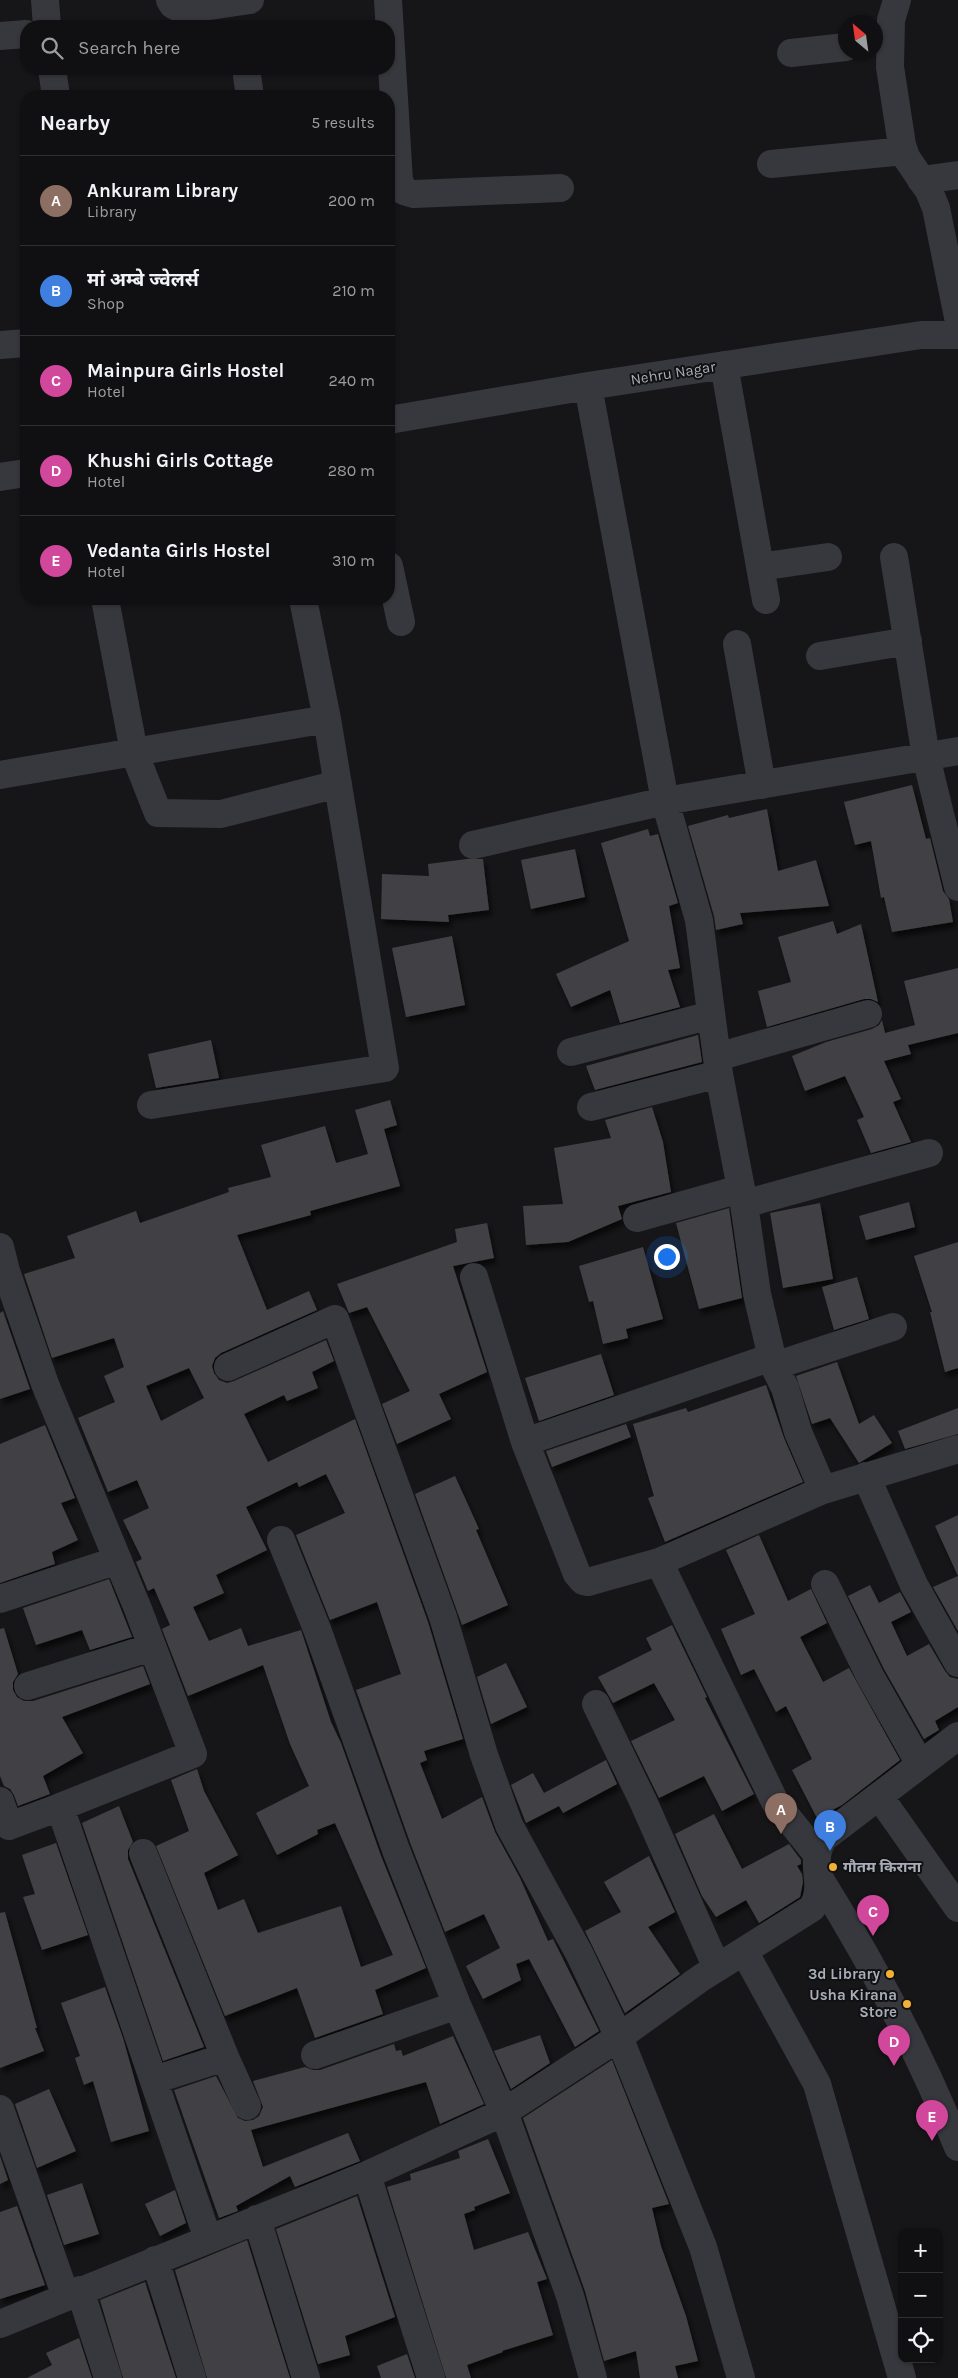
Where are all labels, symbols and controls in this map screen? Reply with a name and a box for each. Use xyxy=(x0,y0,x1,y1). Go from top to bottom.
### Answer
north arrow xyxy=(838,15,883,60)
search box xyxy=(20,20,395,75)
icon: search xyxy=(38,34,66,62)
text: Search here xyxy=(78,37,180,59)
text: Nearby xyxy=(40,111,110,135)
text: 5 results xyxy=(311,113,375,132)
text: Ankuram Library xyxy=(87,180,238,202)
text: A xyxy=(51,191,61,210)
text: 200 m xyxy=(328,191,375,210)
text: Library xyxy=(87,202,137,221)
text: मां अम्बे ज्वेलर्स xyxy=(87,269,199,291)
text: B xyxy=(51,281,61,300)
text: 210 m xyxy=(332,281,375,300)
text: Shop xyxy=(87,294,124,313)
street label: Nehru Nagar xyxy=(629,357,717,389)
text: Mainpura Girls Hostel xyxy=(87,360,284,382)
text: C xyxy=(51,371,61,390)
text: 240 m xyxy=(329,371,375,390)
text: Hotel xyxy=(87,382,125,401)
text: Khushi Girls Cottage xyxy=(87,450,273,472)
text: D xyxy=(51,461,61,480)
text: 280 m xyxy=(328,461,375,480)
text: Hotel xyxy=(87,472,125,491)
text: Vedanta Girls Hostel xyxy=(87,540,271,562)
text: E xyxy=(51,551,61,570)
text: 310 m xyxy=(332,551,375,570)
text: Hotel xyxy=(87,562,125,581)
your location xyxy=(654,1244,680,1270)
pin: A xyxy=(765,1793,797,1834)
pin: B xyxy=(814,1810,846,1851)
place label: गौतम किराना xyxy=(843,1858,922,1876)
marker: गौतम किराना xyxy=(827,1861,839,1873)
pin: C xyxy=(857,1895,889,1936)
place label: 3d Library xyxy=(808,1965,880,1983)
marker: 3d Library xyxy=(884,1968,896,1980)
place label: Usha Kirana Store xyxy=(809,1986,897,2021)
marker: Usha Kirana Store xyxy=(901,1998,913,2010)
pin: D xyxy=(878,2025,910,2066)
pin: E xyxy=(916,2100,948,2141)
map controls xyxy=(898,2228,943,2363)
button: + xyxy=(898,2228,943,2273)
button: − xyxy=(898,2273,943,2318)
button: locate xyxy=(898,2318,943,2363)

